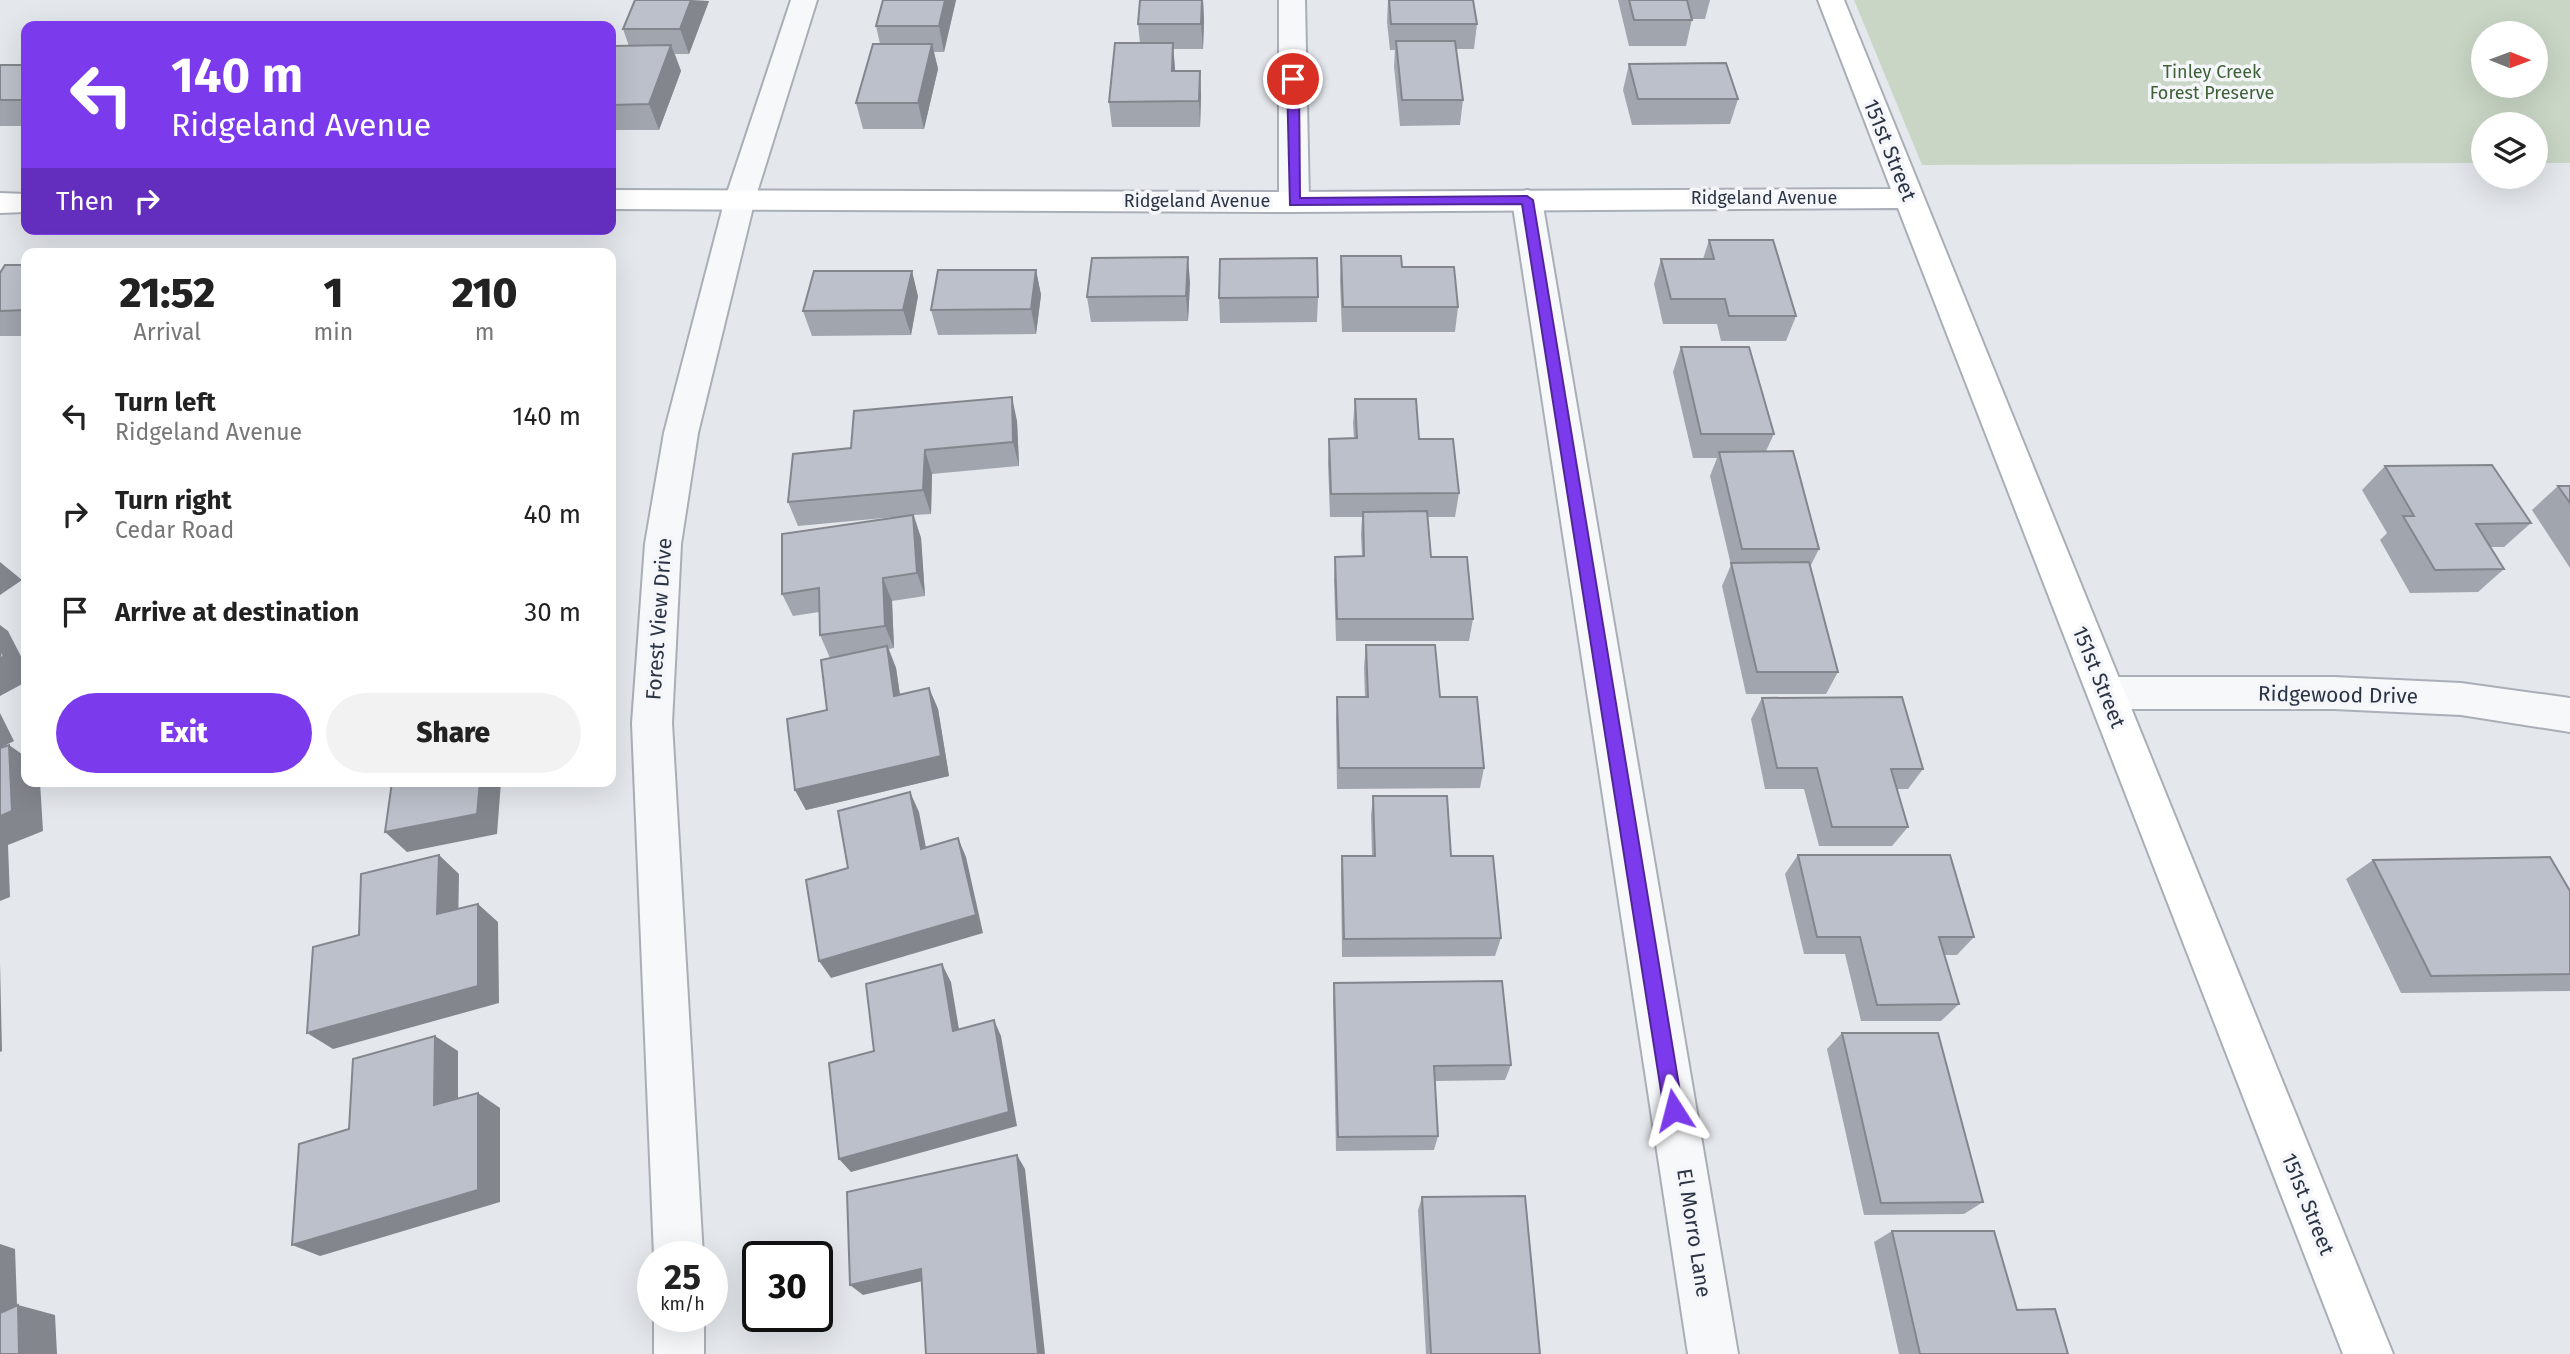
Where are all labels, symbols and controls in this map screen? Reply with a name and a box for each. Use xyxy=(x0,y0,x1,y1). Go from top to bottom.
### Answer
north arrow xyxy=(2471,21,2548,98)
map controls xyxy=(2471,21,2548,189)
text: 140 m xyxy=(171,46,303,105)
icon: left xyxy=(56,49,147,140)
pin xyxy=(1263,49,1323,109)
icon: arrive xyxy=(1274,60,1312,98)
park label: Tinley Creek Forest Preserve xyxy=(2150,61,2274,104)
street label: 151st Street xyxy=(1858,95,1922,205)
text: Ridgeland Avenue xyxy=(171,106,431,144)
button: layers xyxy=(2471,112,2548,189)
icon: right xyxy=(128,182,166,220)
text: Then xyxy=(56,186,114,217)
street label: Ridgeland Avenue xyxy=(1691,187,1837,209)
street label: Ridgeland Avenue xyxy=(1124,190,1270,212)
text: 21:52 xyxy=(119,268,215,318)
text: 1 xyxy=(323,268,343,318)
text: 210 xyxy=(452,268,518,318)
text: Arrival xyxy=(134,318,201,346)
text: min xyxy=(314,318,353,346)
text: m xyxy=(475,318,494,346)
text: Turn left xyxy=(115,387,216,418)
icon: left xyxy=(56,397,94,435)
text: 140 m xyxy=(512,401,581,432)
text: Ridgeland Avenue xyxy=(115,418,302,446)
text: Turn right xyxy=(115,485,232,516)
icon: right xyxy=(56,495,94,533)
text: 40 m xyxy=(523,499,581,530)
text: Cedar Road xyxy=(115,516,234,544)
street label: Forest View Drive xyxy=(640,537,678,701)
icon: arrive xyxy=(56,593,94,631)
text: Arrive at destination xyxy=(115,597,359,628)
text: 30 m xyxy=(524,597,581,628)
street label: 151st Street xyxy=(2067,622,2131,732)
street label: Ridgewood Drive xyxy=(2258,681,2418,709)
button: Exit xyxy=(56,693,312,773)
button: Share xyxy=(326,693,581,773)
position arrow xyxy=(1637,1073,1711,1147)
street label: 151st Street xyxy=(2276,1149,2340,1259)
street label: El Morro Lane xyxy=(1671,1167,1717,1299)
speed limit sign: 30 xyxy=(742,1241,833,1332)
text: 25 xyxy=(664,1256,701,1298)
text: km/h xyxy=(660,1293,705,1315)

